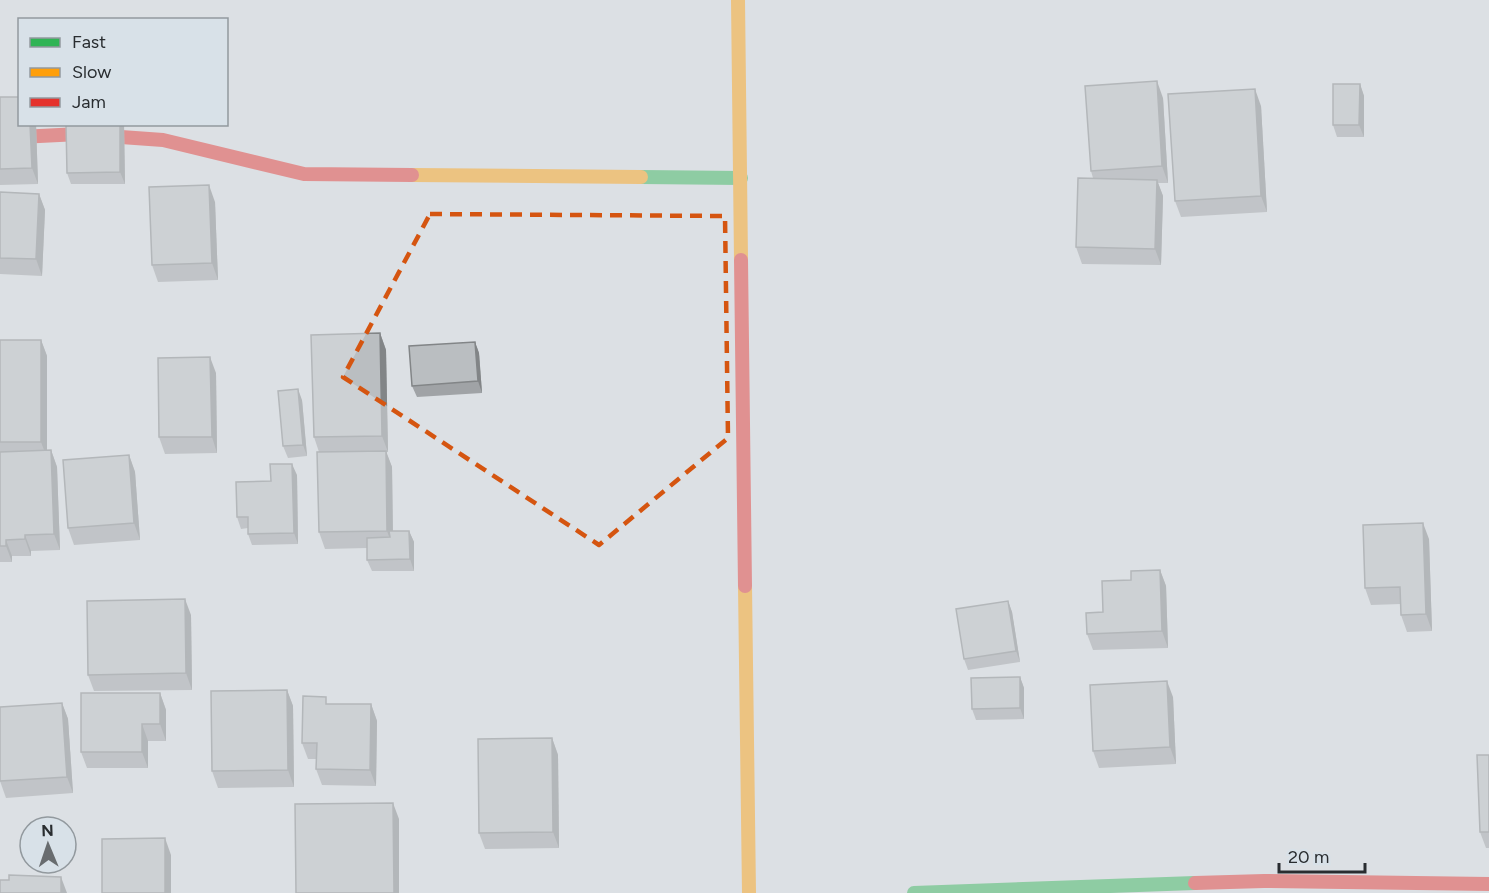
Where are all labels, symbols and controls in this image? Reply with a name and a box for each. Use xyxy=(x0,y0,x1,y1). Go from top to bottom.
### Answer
legend xyxy=(18,18,228,126)
text: Fast xyxy=(72,31,106,53)
text: Slow xyxy=(72,61,111,83)
text: Jam xyxy=(72,91,106,113)
north arrow xyxy=(18,815,78,875)
text: N xyxy=(41,821,54,840)
scale bar xyxy=(1279,836,1364,874)
text: 20 m xyxy=(1288,846,1329,868)

